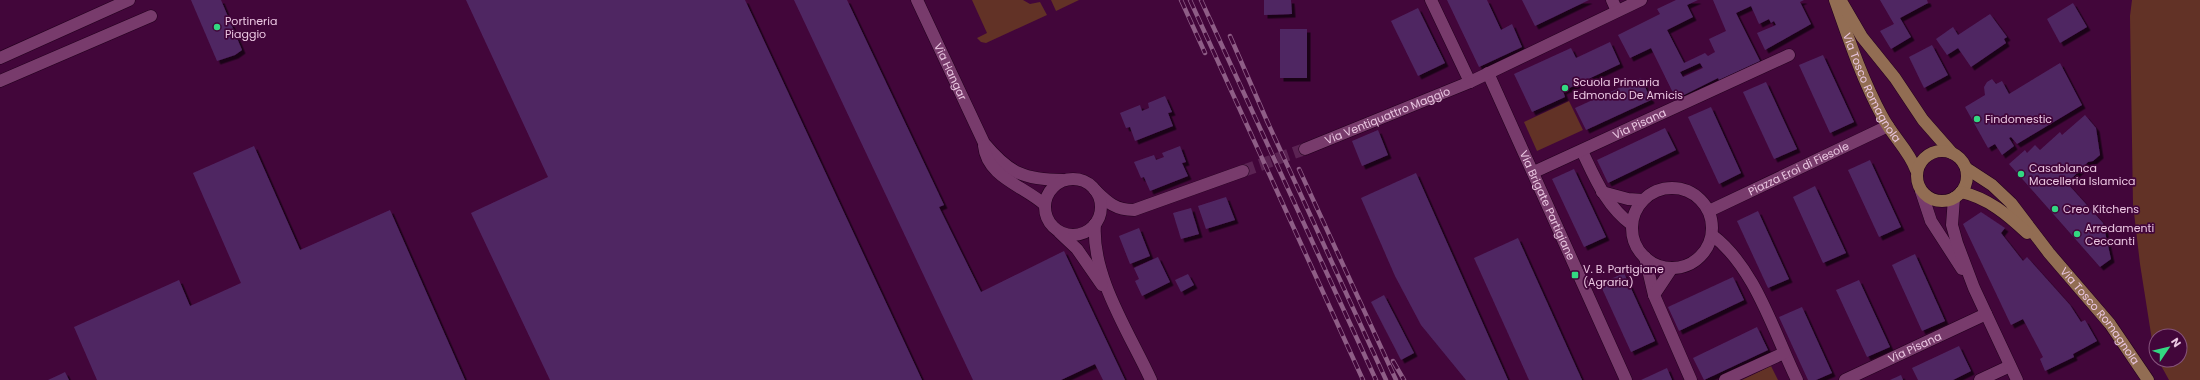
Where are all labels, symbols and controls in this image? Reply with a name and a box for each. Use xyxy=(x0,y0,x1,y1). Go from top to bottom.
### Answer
place label: Portineria Piaggio xyxy=(225,13,277,42)
marker: Portineria Piaggio xyxy=(212,22,222,32)
street label: Via Tosco Romagnola xyxy=(1839,30,1905,146)
street label: Via Hangar xyxy=(930,40,971,103)
place label: Scuola Primaria Edmondo De Amicis xyxy=(1573,74,1683,103)
street label: Via Ventiquattro Maggio xyxy=(1322,83,1453,148)
marker: Scuola Primaria Edmondo De Amicis xyxy=(1560,83,1570,93)
street label: Via Pisana xyxy=(1610,104,1669,143)
place label: Findomestic xyxy=(1985,111,2052,127)
marker: Findomestic xyxy=(1972,114,1982,124)
street label: Piazza Eroi di Fiesole xyxy=(1745,138,1852,199)
street label: Via Brigate Partigiane xyxy=(1516,148,1579,263)
place label: Casablanca Macelleria Islamica xyxy=(2029,160,2136,189)
marker: Casablanca Macelleria Islamica xyxy=(2016,169,2026,179)
place label: Creo Kitchens xyxy=(2063,201,2139,217)
marker: Creo Kitchens xyxy=(2050,204,2060,214)
place label: Arredamenti Ceccanti xyxy=(2085,220,2155,249)
marker: Arredamenti Ceccanti xyxy=(2072,229,2082,239)
place label: V. B. Partigiane (Agraria) xyxy=(1583,261,1664,290)
street label: Via Tosco Romagnola xyxy=(2057,264,2143,368)
marker: V. B. Partigiane (Agraria) xyxy=(1570,270,1580,280)
street label: Via Pisana xyxy=(1885,328,1944,367)
north arrow xyxy=(2148,328,2188,368)
text: N xyxy=(2167,334,2185,350)

